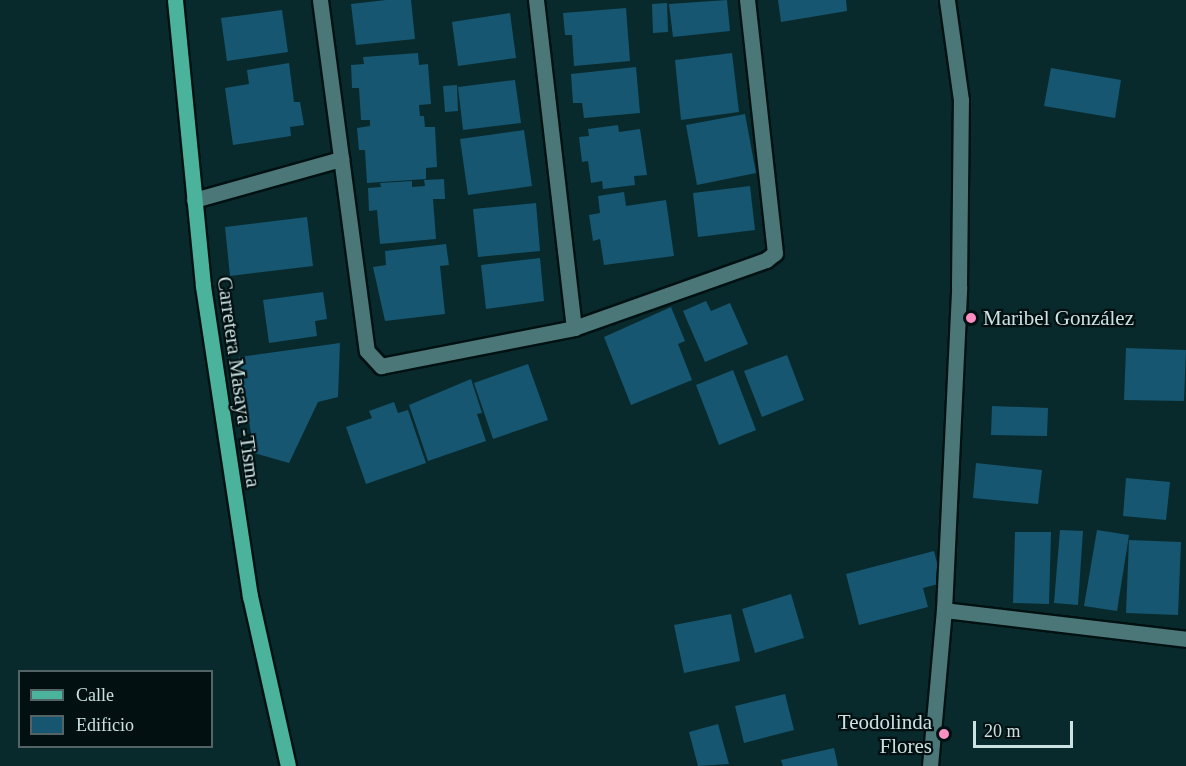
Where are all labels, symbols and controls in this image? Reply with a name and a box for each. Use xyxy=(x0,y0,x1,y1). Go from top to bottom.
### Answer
street label: Carretera Masaya -Tisma xyxy=(212,275,266,489)
place label: Maribel González xyxy=(983,305,1134,331)
marker: Maribel González xyxy=(964,311,978,325)
legend xyxy=(18,670,213,748)
text: Calle xyxy=(76,685,114,705)
place label: Teodolinda Flores xyxy=(838,709,932,759)
scale bar xyxy=(976,709,1076,747)
text: Edificio xyxy=(76,715,134,735)
text: 20 m xyxy=(984,721,1021,741)
marker: Teodolinda Flores xyxy=(937,727,951,741)

